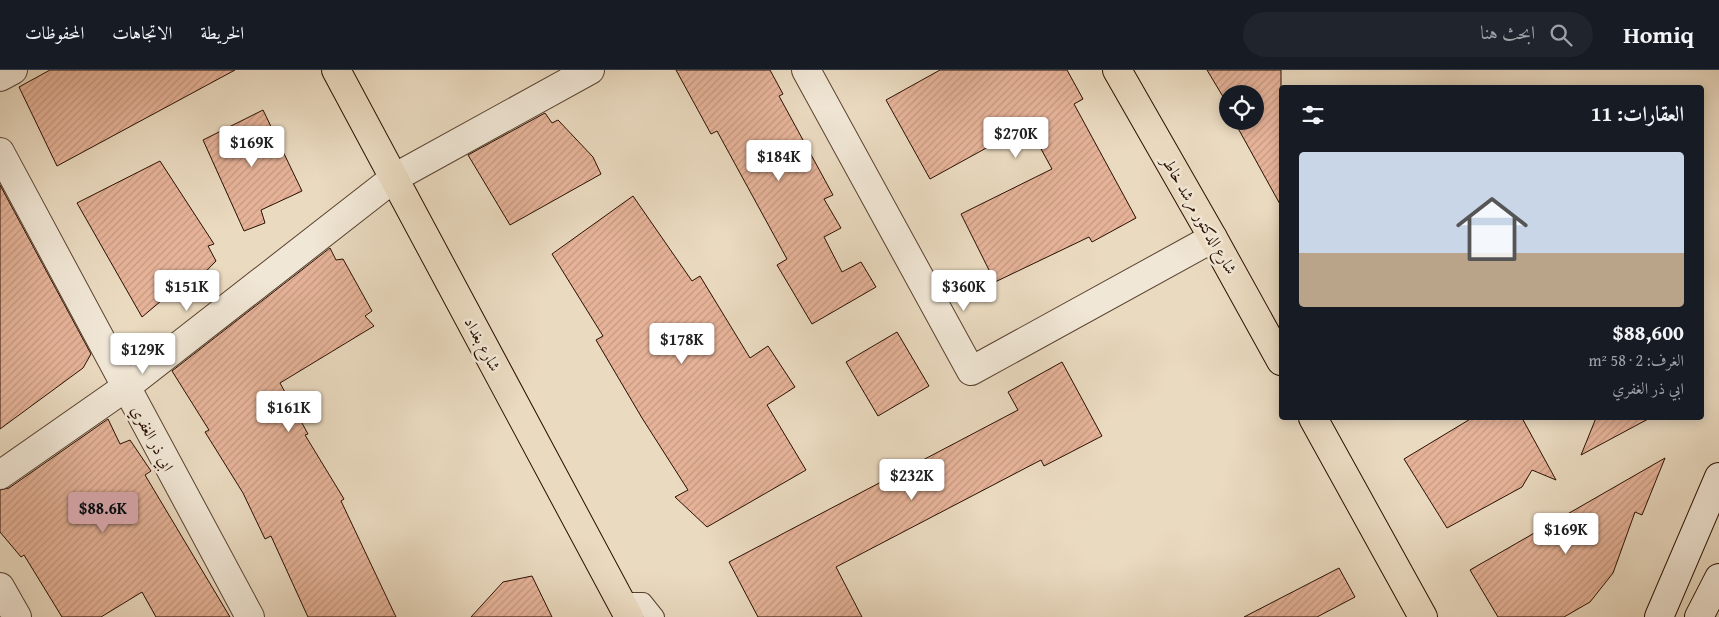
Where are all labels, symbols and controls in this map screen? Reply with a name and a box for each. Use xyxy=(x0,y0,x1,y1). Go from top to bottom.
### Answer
search box xyxy=(1243,12,1593,57)
text: Homiq xyxy=(1623,17,1694,52)
text: ابحث هنا xyxy=(1480,18,1535,46)
text: المحفوظات xyxy=(25,19,84,46)
text: الاتجاهات xyxy=(112,19,172,46)
text: الخريطة xyxy=(200,19,244,46)
icon: search xyxy=(1547,21,1575,49)
map controls xyxy=(1219,85,1264,130)
button: locate xyxy=(1219,85,1264,130)
text: العقارات: 11 xyxy=(1591,98,1684,129)
icon: filters xyxy=(1299,101,1327,129)
pin: $270K xyxy=(981,116,1051,159)
text: $270K xyxy=(994,121,1038,145)
pin: $169K xyxy=(217,126,287,168)
text: $169K xyxy=(230,130,274,154)
pin: $184K xyxy=(744,140,814,182)
text: $184K xyxy=(757,144,801,168)
street label: شارع الدكتور مرشد خاطر xyxy=(1154,150,1244,279)
icon: home xyxy=(1447,184,1537,274)
pin: $151K xyxy=(152,270,222,312)
pin: $360K xyxy=(929,270,999,312)
text: $151K xyxy=(165,274,209,298)
text: $360K xyxy=(942,274,986,298)
street label: شارع بغداد xyxy=(457,313,507,376)
text: $88,600 xyxy=(1613,317,1684,348)
pin: $178K xyxy=(647,322,717,365)
text: $178K xyxy=(660,327,704,351)
pin: $129K xyxy=(108,332,178,375)
text: $129K xyxy=(121,337,165,361)
text: الغرف: 2 · 58 m² xyxy=(1588,348,1684,372)
text: ابي ذر الغفري xyxy=(1612,376,1684,400)
pin: $161K xyxy=(254,390,324,433)
text: $161K xyxy=(267,395,311,419)
street label: ابي ذر الغفري xyxy=(125,401,180,476)
pin: $232K xyxy=(877,458,947,501)
text: $232K xyxy=(890,463,934,487)
pin: $88.6K xyxy=(62,492,144,534)
text: $88.6K xyxy=(79,496,127,520)
pin: $169K xyxy=(1531,512,1601,555)
text: $169K xyxy=(1544,517,1588,541)

